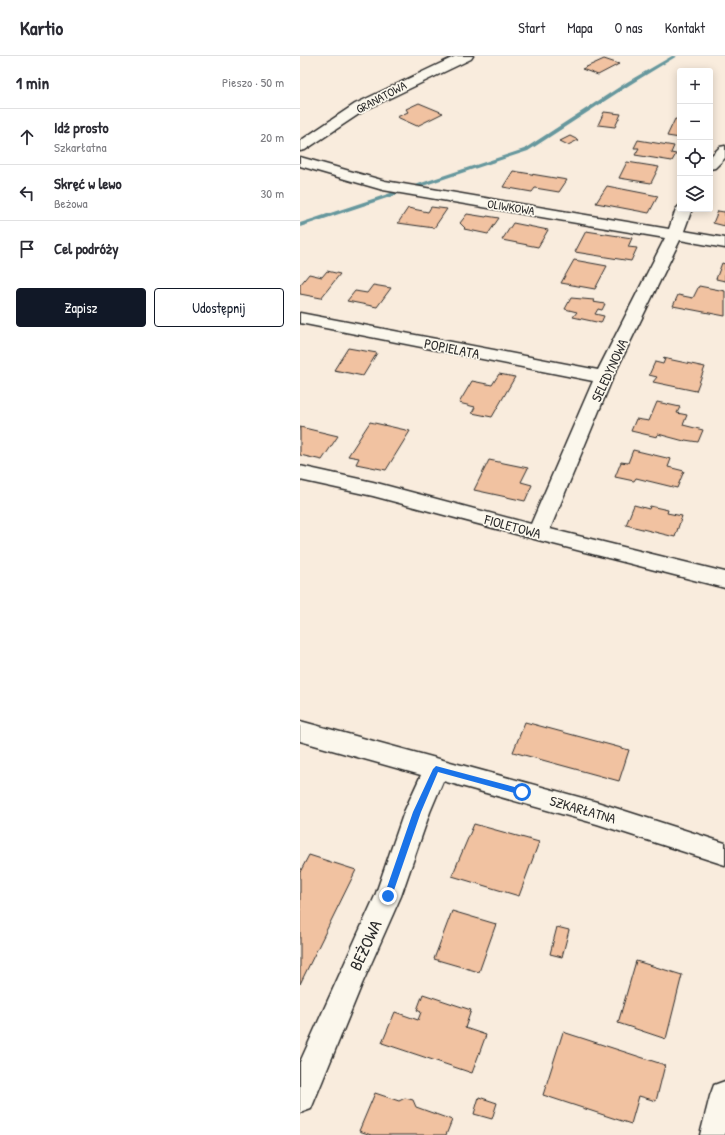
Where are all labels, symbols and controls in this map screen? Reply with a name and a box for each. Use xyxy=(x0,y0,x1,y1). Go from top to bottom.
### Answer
text: Kartio xyxy=(20,15,63,41)
text: Start xyxy=(518,18,545,37)
text: Mapa xyxy=(567,18,593,37)
text: O nas xyxy=(615,18,643,37)
text: Kontakt xyxy=(665,18,705,37)
map controls xyxy=(677,68,713,212)
button: + xyxy=(677,68,713,104)
text: 1 min xyxy=(16,71,49,94)
text: Pieszo · 50 m xyxy=(222,73,284,91)
street label: GRANATOWA xyxy=(353,77,409,117)
button: − xyxy=(677,104,713,140)
text: Idź prosto xyxy=(54,117,108,138)
icon: ahead xyxy=(16,126,38,148)
text: 20 m xyxy=(260,128,284,146)
text: Szkarłatna xyxy=(54,138,107,156)
button: locate xyxy=(677,140,713,176)
text: Skręć w lewo xyxy=(54,173,121,194)
button: layers xyxy=(677,176,713,212)
icon: left xyxy=(16,182,38,204)
text: 30 m xyxy=(261,184,284,202)
text: Beżowa xyxy=(54,194,88,212)
street label: OLIWKOWA xyxy=(486,195,536,219)
icon: arrive xyxy=(16,238,38,260)
text: Cel podróży xyxy=(54,238,119,259)
button: Zapisz xyxy=(16,288,146,327)
button: Udostępnij xyxy=(154,288,284,327)
street label: POPIELATA xyxy=(423,333,482,363)
street label: SELEDYNOWA xyxy=(586,335,632,405)
street label: FIOLETOWA xyxy=(482,509,543,543)
route start xyxy=(513,783,531,801)
street label: SZKARŁATNA xyxy=(548,790,618,828)
route end xyxy=(379,887,397,905)
street label: BEŻOWA xyxy=(343,916,387,974)

